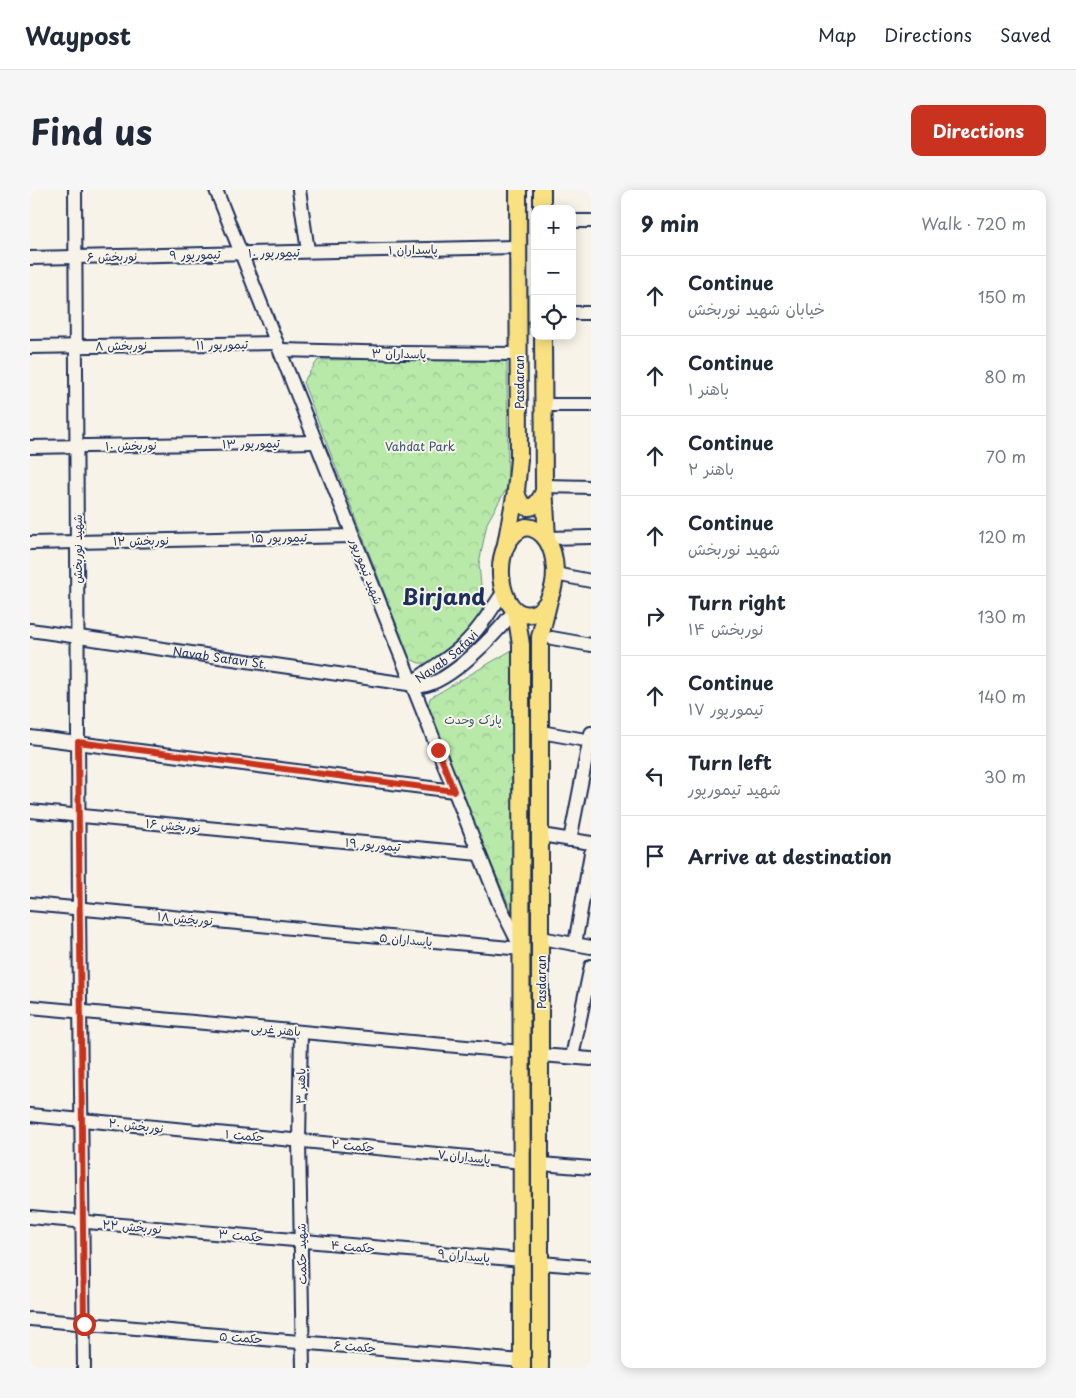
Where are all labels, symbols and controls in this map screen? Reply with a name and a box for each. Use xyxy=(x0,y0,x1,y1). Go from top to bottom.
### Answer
text: Waypost xyxy=(25,17,131,53)
text: Map xyxy=(818,21,856,48)
text: Directions xyxy=(884,21,972,48)
text: Saved xyxy=(1000,21,1051,48)
text: Find us xyxy=(30,104,152,157)
button: Directions xyxy=(911,105,1046,156)
map controls xyxy=(531,205,576,340)
button: + xyxy=(531,205,576,250)
text: 9 min xyxy=(641,207,699,239)
text: Walk · 720 m xyxy=(922,211,1026,235)
street label: پاسداران ۱ xyxy=(388,240,438,258)
street label: تیمورپور ۱۰ xyxy=(248,243,301,261)
street label: تیمورپور ۹ xyxy=(169,245,221,263)
street label: نوربخش ۶ xyxy=(87,247,137,265)
button: − xyxy=(531,250,576,295)
text: Continue xyxy=(688,268,774,296)
icon: ahead xyxy=(641,282,669,310)
text: 150 m xyxy=(978,284,1026,308)
button: locate xyxy=(531,295,576,340)
text: خیابان شهید نوربخش xyxy=(688,296,825,320)
street label: تیمورپور ۱۱ xyxy=(196,335,249,353)
street label: نوربخش ۸ xyxy=(95,336,147,354)
street label: پاسداران ۳ xyxy=(371,344,427,362)
text: Continue xyxy=(688,348,774,376)
street label: Pasdaran xyxy=(510,355,528,409)
icon: ahead xyxy=(641,362,669,390)
text: 80 m xyxy=(984,364,1026,388)
text: باهنر ۱ xyxy=(688,376,729,400)
text: Continue xyxy=(688,428,774,456)
street label: تیمورپور ۱۳ xyxy=(222,433,281,453)
street label: نوربخش ۱۰ xyxy=(105,436,157,454)
park label: Vahdat Park xyxy=(385,437,455,455)
icon: ahead xyxy=(641,442,669,470)
text: 70 m xyxy=(986,444,1026,468)
text: باهنر ۲ xyxy=(688,456,734,480)
text: Continue xyxy=(688,508,774,536)
street label: شهید نوربخش xyxy=(68,514,86,584)
icon: ahead xyxy=(641,522,669,550)
text: 120 m xyxy=(979,524,1026,548)
street label: تیمورپور ۱۵ xyxy=(251,528,308,546)
street label: نوربخش ۱۲ xyxy=(113,531,169,549)
street label: شهید تیمورپور xyxy=(346,534,388,607)
text: شهید نوربخش xyxy=(688,536,780,560)
district label: Birjand xyxy=(402,579,486,612)
text: Turn right xyxy=(688,588,786,616)
icon: right xyxy=(641,602,669,630)
text: 130 m xyxy=(978,604,1026,628)
text: نوربخش ۱۴ xyxy=(688,616,764,640)
street label: Navab Safavi xyxy=(411,626,482,687)
street label: Navab Safavi St. xyxy=(172,642,268,673)
text: Continue xyxy=(688,668,774,696)
icon: ahead xyxy=(641,682,669,710)
text: 140 m xyxy=(978,684,1026,708)
text: تیمورپور ۱۷ xyxy=(688,696,763,720)
park label: پارک وحدت xyxy=(444,710,502,728)
route end xyxy=(427,739,450,762)
text: Turn left xyxy=(688,748,772,776)
icon: left xyxy=(641,762,669,790)
text: 30 m xyxy=(984,764,1026,788)
text: شهید تیمورپور xyxy=(688,776,781,800)
street label: نوربخش ۱۶ xyxy=(145,814,201,836)
street label: تیمورپور ۱۹ xyxy=(345,833,402,855)
icon: arrive xyxy=(641,842,669,870)
text: Arrive at destination xyxy=(688,842,892,870)
street label: نوربخش ۱۸ xyxy=(156,907,214,929)
street label: پاسداران ۵ xyxy=(379,928,433,950)
street label: Pasdaran xyxy=(532,955,550,1009)
street label: باهنر غربی xyxy=(250,1018,302,1040)
street label: باهنر ۳ xyxy=(291,1068,309,1104)
street label: نوربخش ۲۰ xyxy=(108,1113,164,1137)
street label: حکمت ۱ xyxy=(224,1124,266,1146)
street label: حکمت ۲ xyxy=(331,1134,375,1156)
street label: پاسداران ۷ xyxy=(437,1144,491,1168)
street label: نوربخش ۲۲ xyxy=(102,1214,162,1238)
street label: شهید حکمت xyxy=(291,1223,311,1285)
street label: حکمت ۳ xyxy=(218,1224,264,1246)
street label: حکمت ۴ xyxy=(330,1235,376,1257)
street label: پاسداران ۹ xyxy=(437,1244,491,1266)
route start xyxy=(73,1313,96,1336)
street label: حکمت ۵ xyxy=(219,1327,263,1347)
street label: حکمت ۶ xyxy=(333,1335,377,1357)

